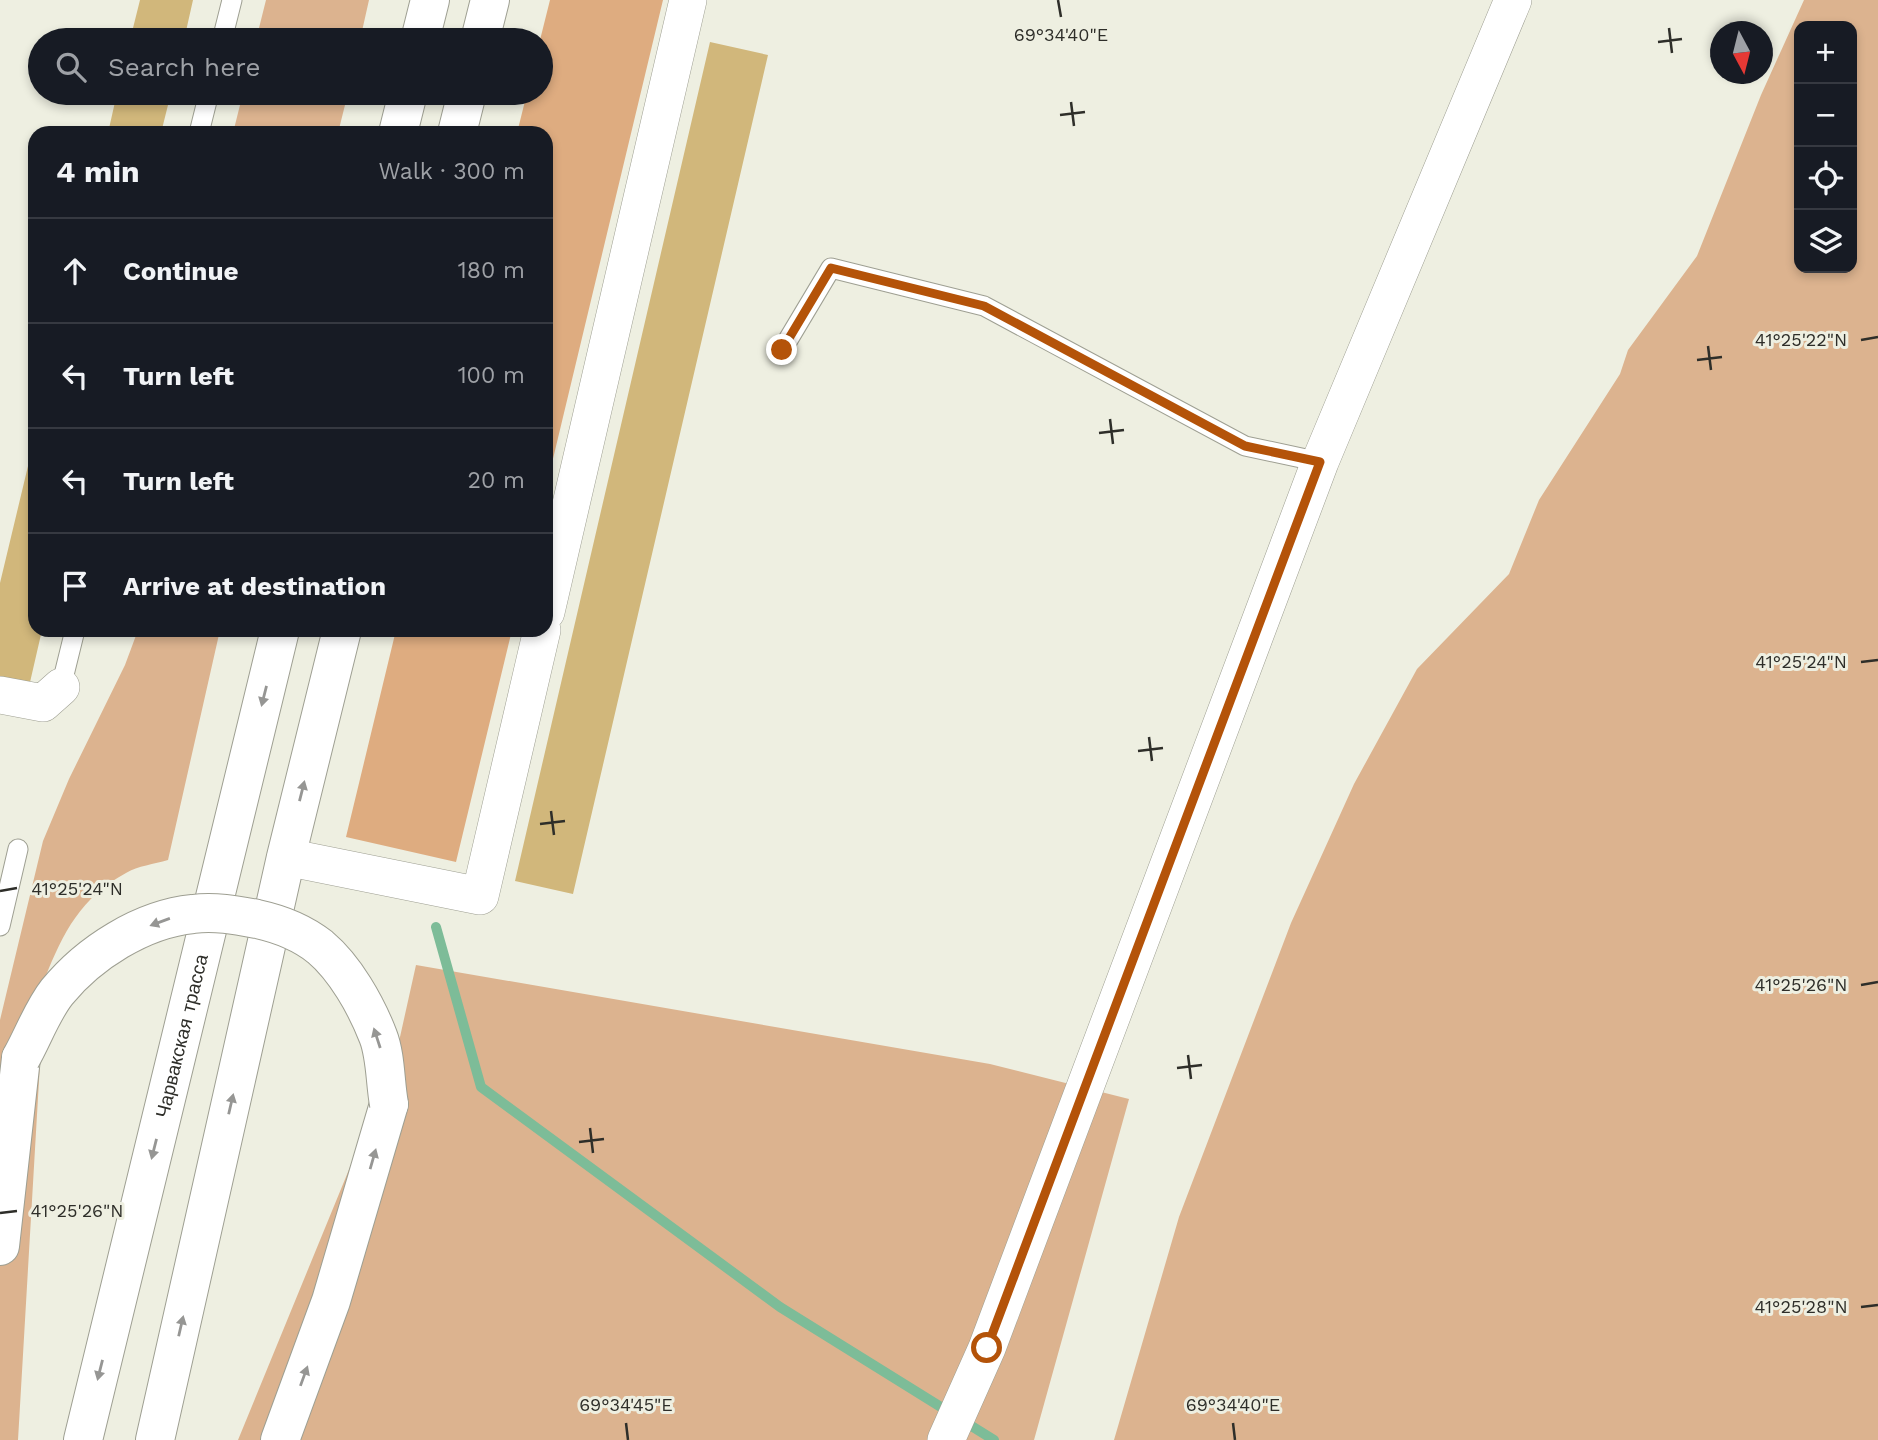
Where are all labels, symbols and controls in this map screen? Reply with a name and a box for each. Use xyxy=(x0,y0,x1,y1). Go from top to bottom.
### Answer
north arrow xyxy=(1710,21,1773,84)
map controls xyxy=(1794,21,1857,273)
button: + xyxy=(1794,21,1857,84)
text: 69°34'40"E xyxy=(1014,24,1108,45)
search box xyxy=(28,28,553,105)
icon: search xyxy=(52,48,90,86)
text: Search here xyxy=(108,52,260,82)
button: − xyxy=(1794,84,1857,147)
button: locate xyxy=(1794,147,1857,210)
text: 4 min xyxy=(56,154,140,189)
text: Walk · 300 m xyxy=(379,158,525,185)
button: layers xyxy=(1794,210,1857,273)
icon: ahead xyxy=(56,252,94,290)
text: Continue xyxy=(123,256,239,286)
text: 180 m xyxy=(458,257,525,284)
text: 41°25'22"N xyxy=(1755,329,1847,350)
route end xyxy=(766,334,797,365)
icon: left xyxy=(56,357,94,395)
text: Turn left xyxy=(123,361,234,391)
text: 100 m xyxy=(458,362,525,389)
icon: left xyxy=(56,462,94,500)
text: Turn left xyxy=(123,466,234,496)
text: 20 m xyxy=(468,467,525,494)
icon: arrive xyxy=(56,567,94,605)
text: Arrive at destination xyxy=(123,571,386,601)
text: 41°25'24"N xyxy=(1755,651,1847,672)
one-way arrow xyxy=(258,685,269,707)
one-way arrow xyxy=(297,780,308,802)
text: 41°25'24"N xyxy=(31,878,123,899)
one-way arrow xyxy=(149,917,170,928)
street label: Чарвакская трасса xyxy=(151,951,213,1120)
text: 41°25'26"N xyxy=(1754,974,1848,995)
one-way arrow xyxy=(371,1027,381,1048)
one-way arrow xyxy=(226,1093,237,1115)
one-way arrow xyxy=(148,1138,159,1160)
one-way arrow xyxy=(368,1148,378,1169)
text: 41°25'26"N xyxy=(30,1200,124,1221)
text: 41°25'28"N xyxy=(1754,1296,1848,1317)
one-way arrow xyxy=(176,1315,187,1337)
route start xyxy=(971,1332,1002,1363)
one-way arrow xyxy=(94,1359,105,1381)
one-way arrow xyxy=(299,1365,310,1386)
text: 69°34'45"E xyxy=(579,1394,673,1415)
text: 69°34'40"E xyxy=(1186,1394,1280,1415)

